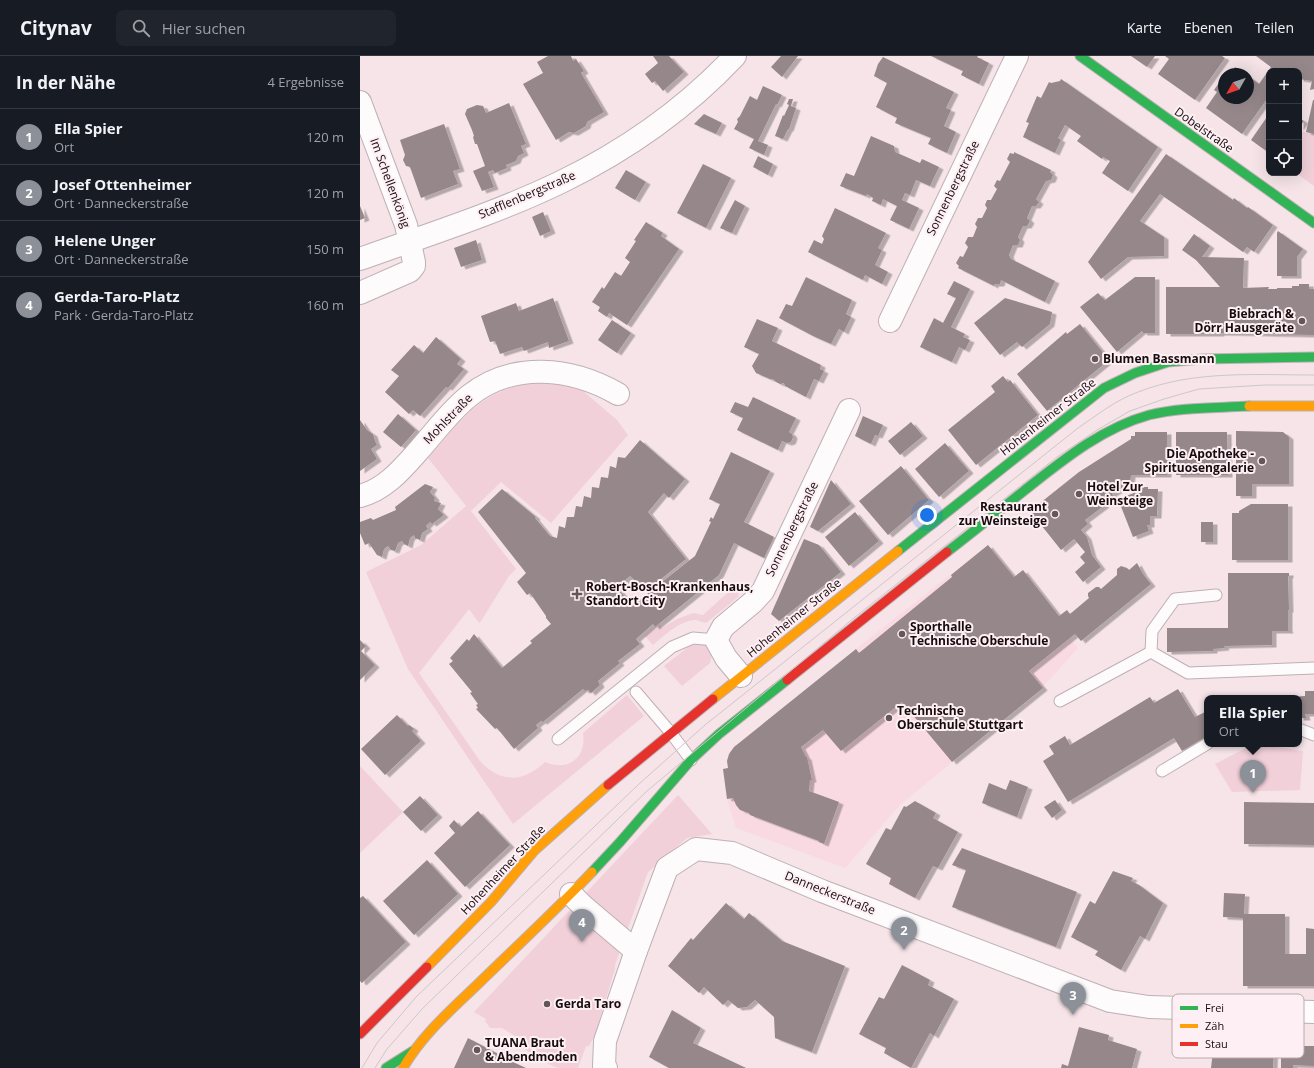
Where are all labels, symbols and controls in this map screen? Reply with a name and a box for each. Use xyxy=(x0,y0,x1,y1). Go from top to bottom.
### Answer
search box xyxy=(116,10,396,46)
text: Citynav xyxy=(20,15,92,41)
icon: search xyxy=(130,17,152,39)
text: Hier suchen xyxy=(162,18,245,38)
text: Karte xyxy=(1127,18,1162,37)
text: Ebenen xyxy=(1184,18,1233,37)
text: Teilen xyxy=(1255,18,1294,37)
north arrow xyxy=(1218,68,1254,104)
map controls xyxy=(1266,68,1302,176)
button: + xyxy=(1266,68,1302,104)
text: In der Nähe xyxy=(16,71,115,94)
text: 4 Ergebnisse xyxy=(267,73,344,91)
street label: Dobelstraße xyxy=(1171,103,1238,156)
button: − xyxy=(1266,104,1302,140)
text: Ella Spier xyxy=(54,118,123,138)
text: 1 xyxy=(25,128,33,146)
text: 120 m xyxy=(306,128,344,146)
street label: Im Schellenkönig xyxy=(366,135,415,231)
street label: Sonnenbergstraße xyxy=(922,137,983,238)
text: Ort xyxy=(54,138,74,156)
button: locate xyxy=(1266,140,1302,176)
street label: Stafflenbergstraße xyxy=(476,166,578,223)
text: Josef Ottenheimer xyxy=(54,174,192,194)
text: 2 xyxy=(25,184,33,202)
text: 120 m xyxy=(306,184,344,202)
text: Ort · Danneckerstraße xyxy=(54,194,189,212)
text: Helene Unger xyxy=(54,230,156,250)
text: 3 xyxy=(25,240,33,258)
text: 150 m xyxy=(306,240,344,258)
text: Ort · Danneckerstraße xyxy=(54,250,189,268)
text: Gerda-Taro-Platz xyxy=(54,286,179,306)
text: 4 xyxy=(25,296,33,314)
text: 160 m xyxy=(306,296,344,314)
place label: Biebrach & Dörr Hausgeräte xyxy=(1195,305,1294,336)
text: Park · Gerda-Taro-Platz xyxy=(54,306,194,324)
marker: Biebrach & Dörr Hausgeräte xyxy=(1297,316,1307,326)
place label: Blumen Bassmann xyxy=(1103,350,1215,367)
marker: Blumen Bassmann xyxy=(1090,354,1100,364)
street label: Hohenheimer Straße xyxy=(996,374,1099,459)
street label: Mohlstraße xyxy=(419,389,476,448)
place label: Die Apotheke - Spirituosengalerie xyxy=(1145,445,1254,476)
marker: Die Apotheke - Spirituosengalerie xyxy=(1257,456,1267,466)
street label: Sonnenbergstraße xyxy=(761,478,822,579)
place label: Hotel Zur Weinsteige xyxy=(1087,478,1153,509)
marker: Hotel Zur Weinsteige xyxy=(1074,489,1084,499)
place label: Restaurant zur Weinsteige xyxy=(959,498,1047,529)
your location xyxy=(917,505,937,525)
marker: Restaurant zur Weinsteige xyxy=(1050,509,1060,519)
street label: Hohenheimer Straße xyxy=(743,574,845,661)
place label: Robert-Bosch-Krankenhaus, Standort City xyxy=(586,578,753,609)
marker: Robert-Bosch-Krankenhaus, Standort City xyxy=(571,588,583,600)
place label: Sporthalle Technische Oberschule xyxy=(910,618,1048,649)
marker: Sporthalle Technische Oberschule xyxy=(897,629,907,639)
popup xyxy=(1204,695,1302,747)
place label: Technische Oberschule Stuttgart xyxy=(897,702,1023,733)
text: Ella Spier xyxy=(1219,702,1287,722)
marker: Technische Oberschule Stuttgart xyxy=(884,713,894,723)
text: Ort xyxy=(1219,722,1239,740)
pin: 1 xyxy=(1240,760,1266,793)
street label: Hohenheimer Straße xyxy=(456,821,549,918)
street label: Danneckerstraße xyxy=(782,867,878,919)
pin: 4 xyxy=(569,909,595,942)
pin: 2 xyxy=(891,917,917,950)
pin: 3 xyxy=(1060,982,1086,1015)
legend xyxy=(1172,994,1304,1058)
place label: Gerda Taro xyxy=(555,995,621,1012)
marker: Gerda Taro xyxy=(542,999,552,1009)
text: Frei xyxy=(1205,1000,1224,1015)
text: Zäh xyxy=(1205,1018,1224,1033)
place label: TUANA Braut & Abendmoden xyxy=(485,1034,577,1065)
text: Stau xyxy=(1205,1036,1228,1051)
marker: TUANA Braut & Abendmoden xyxy=(472,1045,482,1055)

